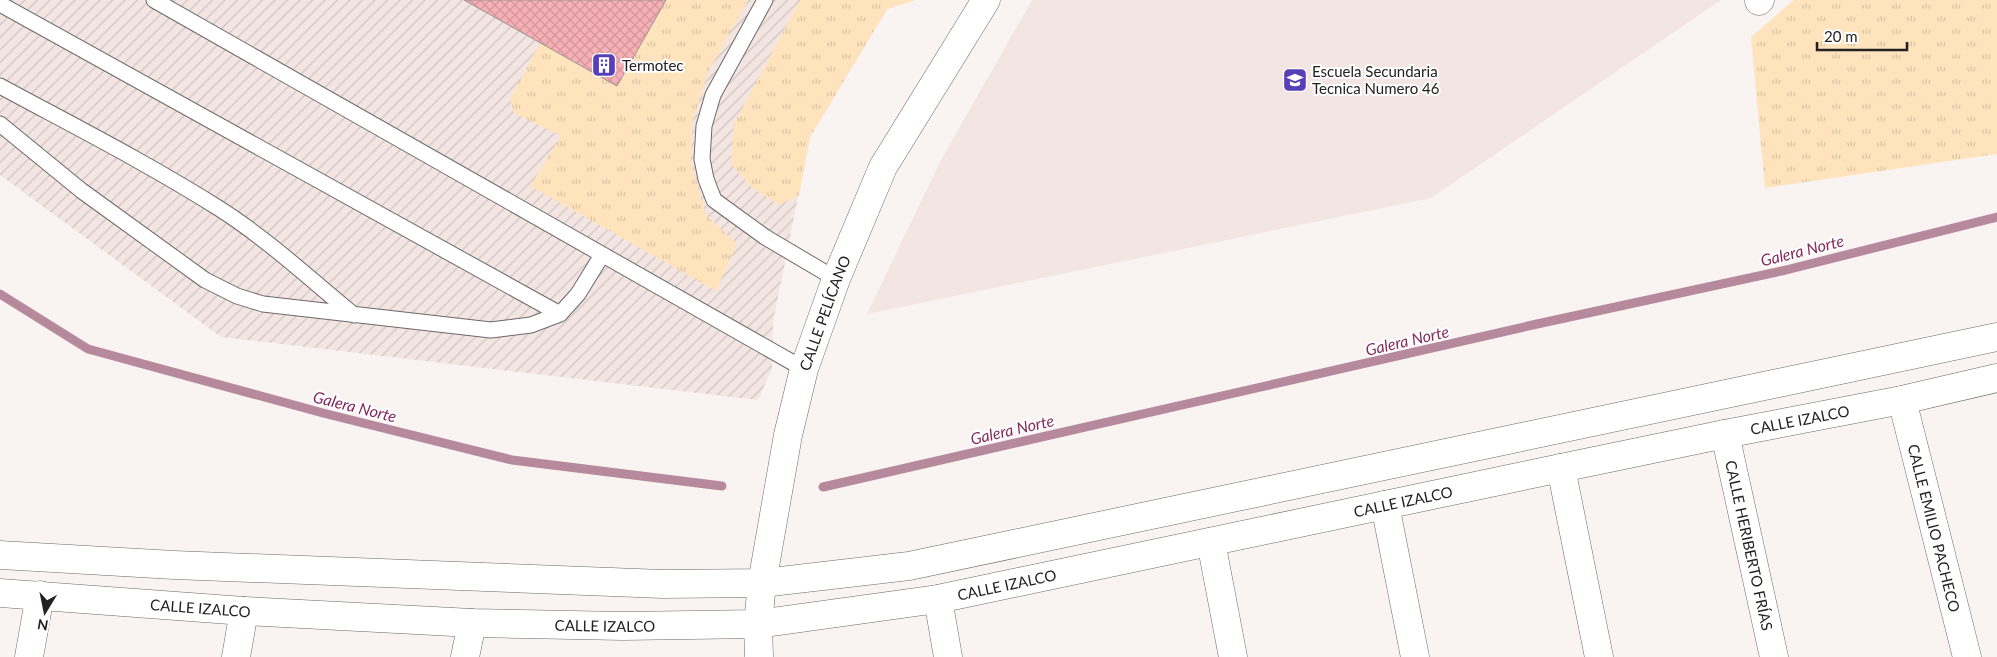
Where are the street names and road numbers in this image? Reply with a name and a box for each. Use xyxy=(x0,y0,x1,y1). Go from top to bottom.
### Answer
street label: CALLE PELÍCANO xyxy=(795,253,854,373)
street label: CALLE IZALCO xyxy=(1749,401,1851,438)
street label: CALLE EMILIO PACHECO xyxy=(1904,442,1964,614)
street label: CALLE HERIBERTO FRÍAS xyxy=(1722,458,1777,632)
street label: CALLE IZALCO xyxy=(1352,482,1454,520)
street label: CALLE IZALCO xyxy=(956,565,1058,604)
street label: CALLE IZALCO xyxy=(150,595,251,620)
street label: CALLE IZALCO xyxy=(555,616,655,635)

